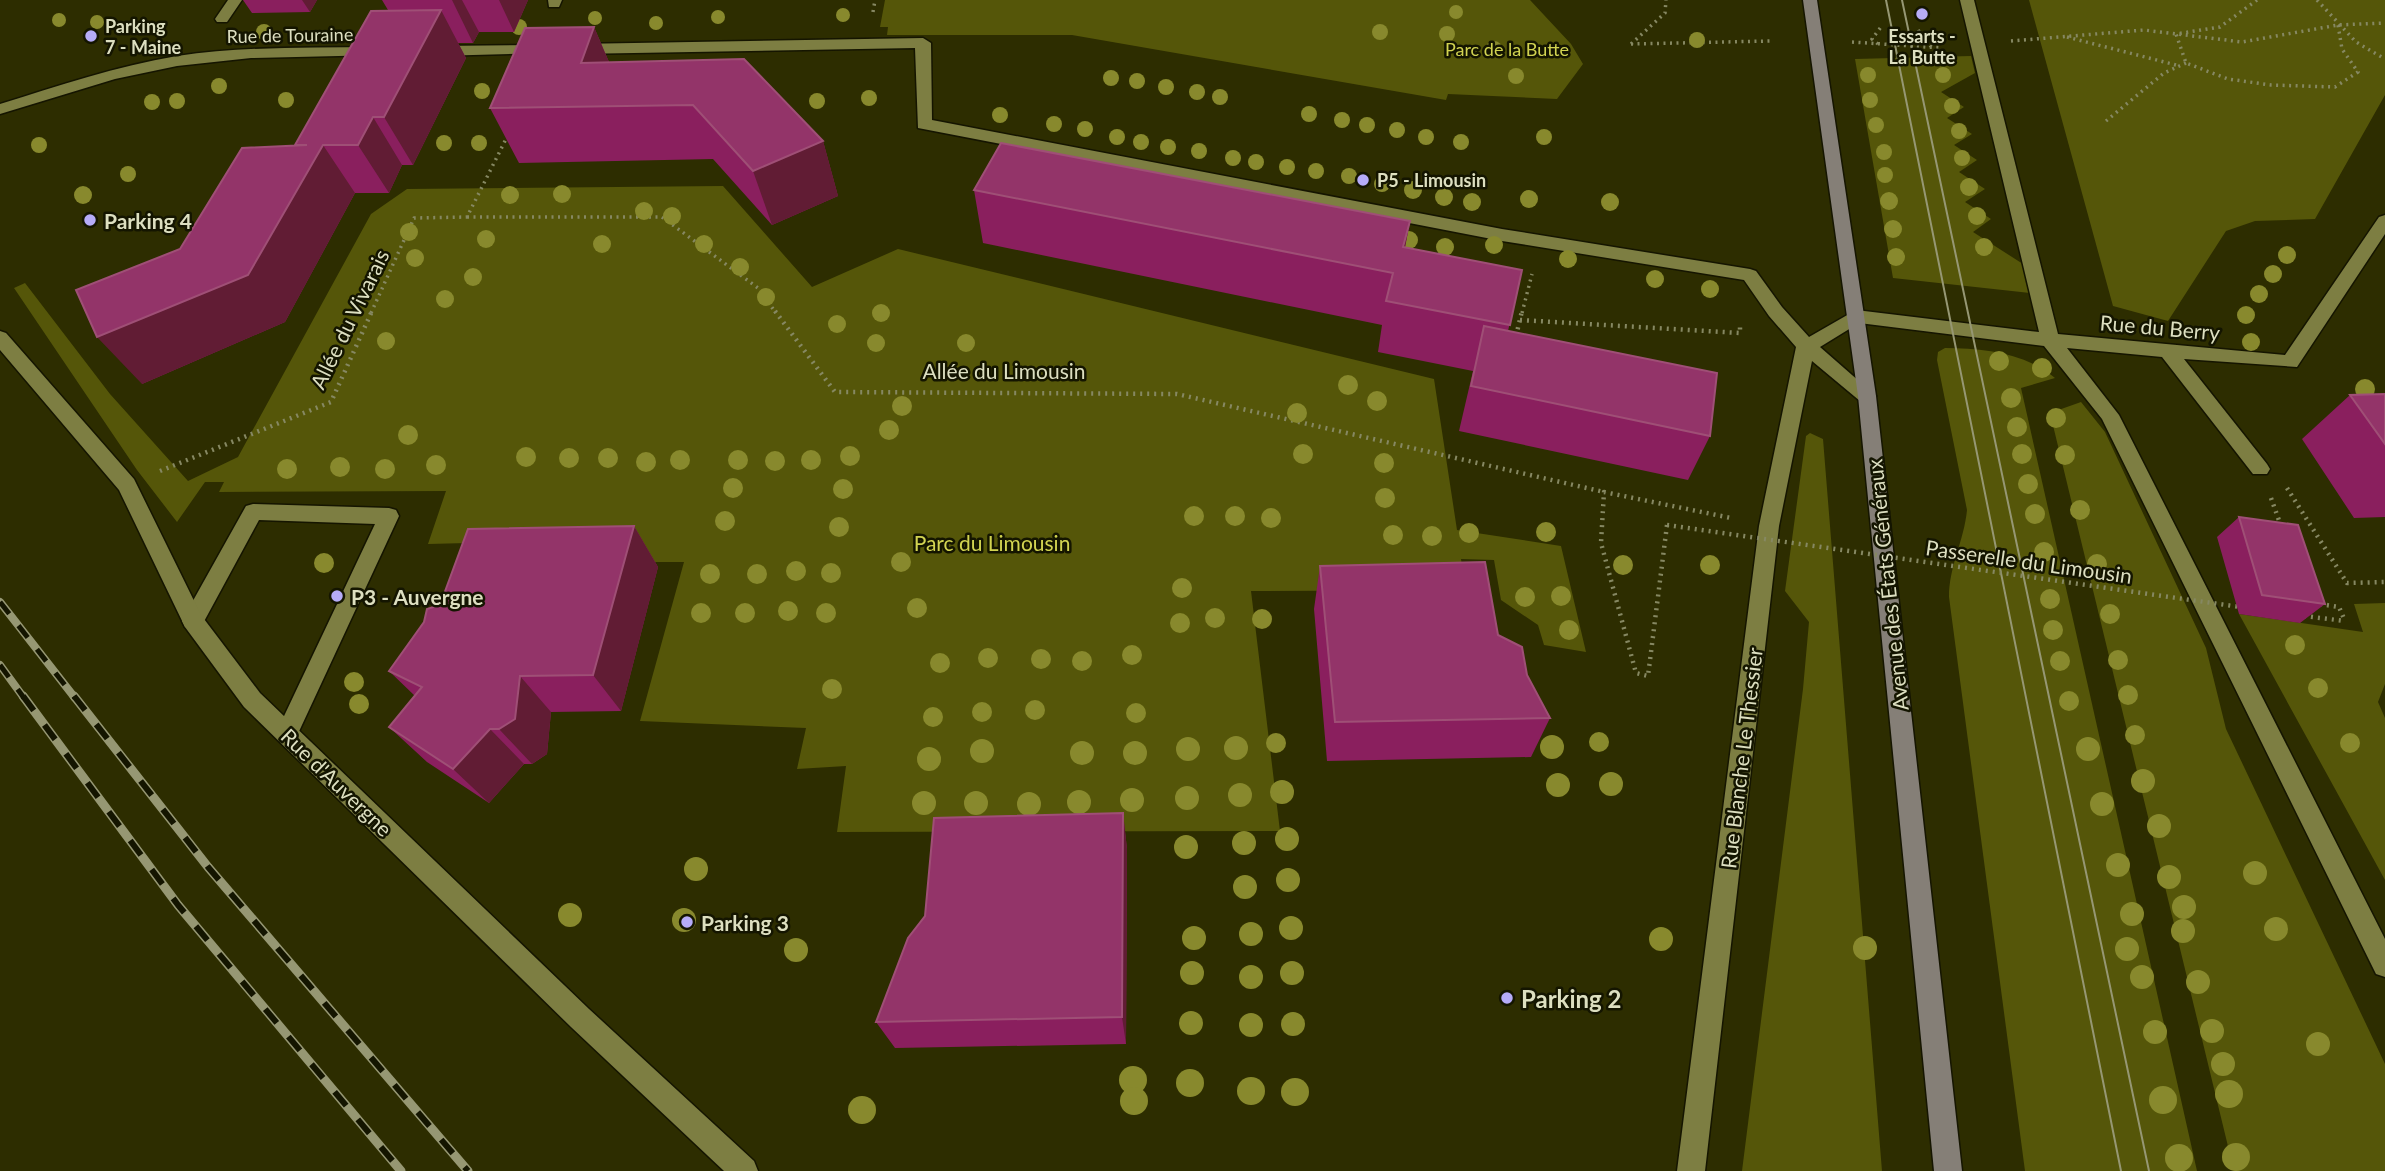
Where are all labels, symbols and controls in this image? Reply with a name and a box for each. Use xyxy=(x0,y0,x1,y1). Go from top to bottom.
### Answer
marker: Essarts - La Butte xyxy=(1914,6,1930,22)
place label: Parking 7 - Maine xyxy=(105,15,182,58)
street label: Rue de Touraine xyxy=(227,23,353,47)
place label: Essarts - La Butte xyxy=(1888,25,1956,68)
marker: Parking 7 - Maine xyxy=(83,28,99,44)
park label: Parc de la Butte xyxy=(1445,38,1569,60)
place label: P5 - Limousin xyxy=(1377,169,1486,191)
marker: P5 - Limousin xyxy=(1355,172,1371,188)
place label: Parking 4 xyxy=(104,208,192,233)
marker: Parking 4 xyxy=(82,212,98,228)
street label: Allée du Vivarais xyxy=(304,245,394,393)
street label: Rue du Berry xyxy=(2099,309,2221,345)
street label: Allée du Limousin xyxy=(922,358,1086,383)
street label: Avenue des États Généraux xyxy=(1861,457,1913,712)
park label: Parc du Limousin xyxy=(914,530,1070,555)
street label: Passerelle du Limousin xyxy=(1924,534,2134,588)
place label: P3 - Auvergne xyxy=(351,584,484,609)
marker: P3 - Auvergne xyxy=(329,588,345,604)
street label: Rue Blanche Le Thessier xyxy=(1715,646,1767,870)
street label: Rue d'Auvergne xyxy=(276,723,398,841)
place label: Parking 3 xyxy=(701,910,789,935)
marker: Parking 3 xyxy=(679,914,695,930)
place label: Parking 2 xyxy=(1521,984,1622,1013)
marker: Parking 2 xyxy=(1499,990,1515,1006)

